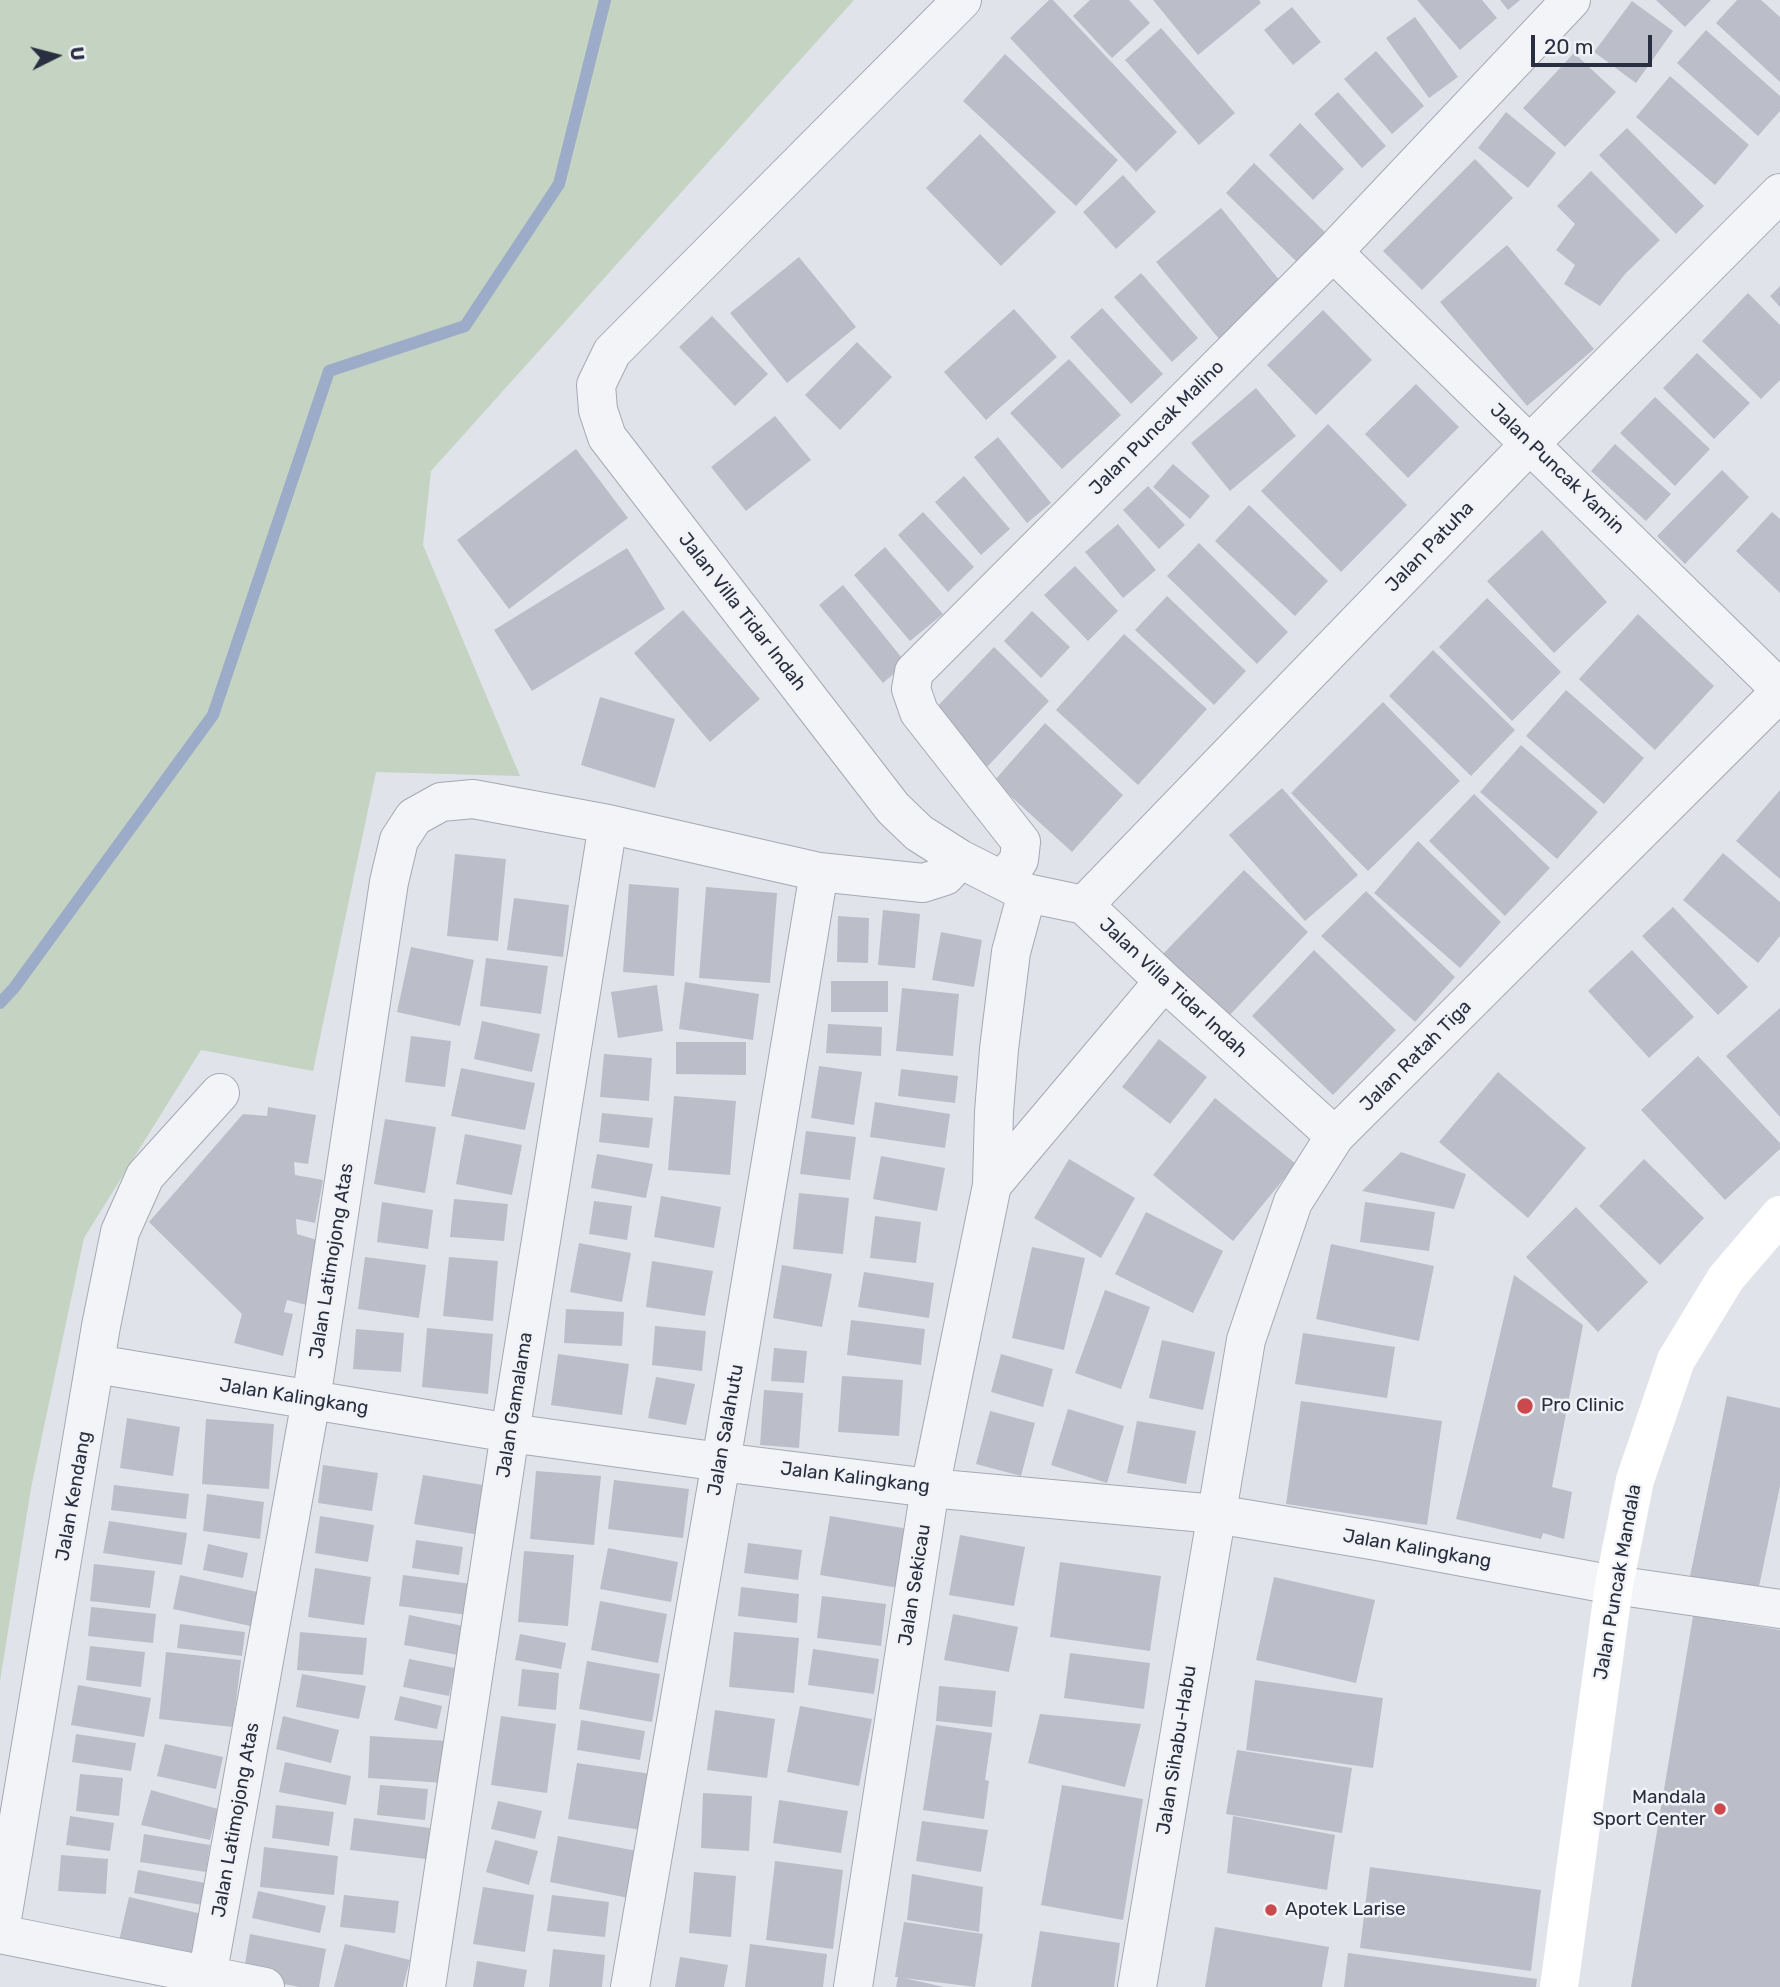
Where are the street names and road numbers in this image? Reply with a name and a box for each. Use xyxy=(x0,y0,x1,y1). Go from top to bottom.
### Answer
street label: Jalan Puncak Malino xyxy=(1085,356,1229,500)
street label: Jalan Puncak Yamin xyxy=(1485,399,1629,539)
street label: Jalan Patuha xyxy=(1381,497,1479,597)
street label: Jalan Villa Tidar Indah xyxy=(673,528,811,696)
street label: Jalan Villa Tidar Indah xyxy=(1094,913,1252,1063)
street label: Jalan Ratah Tiga xyxy=(1356,996,1476,1116)
street label: Jalan Latimojong Atas xyxy=(305,1162,359,1360)
street label: Jalan Gamalama xyxy=(492,1331,538,1479)
street label: Jalan Salahutu xyxy=(703,1363,749,1497)
street label: Jalan Kalingkang xyxy=(218,1374,370,1420)
street label: Jalan Kendang xyxy=(51,1429,97,1563)
street label: Jalan Kalingkang xyxy=(779,1458,931,1498)
street label: Jalan Puncak Mandala xyxy=(1590,1482,1646,1682)
street label: Jalan Sekicau xyxy=(894,1522,936,1648)
street label: Jalan Kalingkang xyxy=(1341,1525,1493,1573)
street label: Jalan Sihabu-Habu xyxy=(1152,1664,1202,1836)
street label: Jalan Latimojong Atas xyxy=(208,1721,264,1919)

